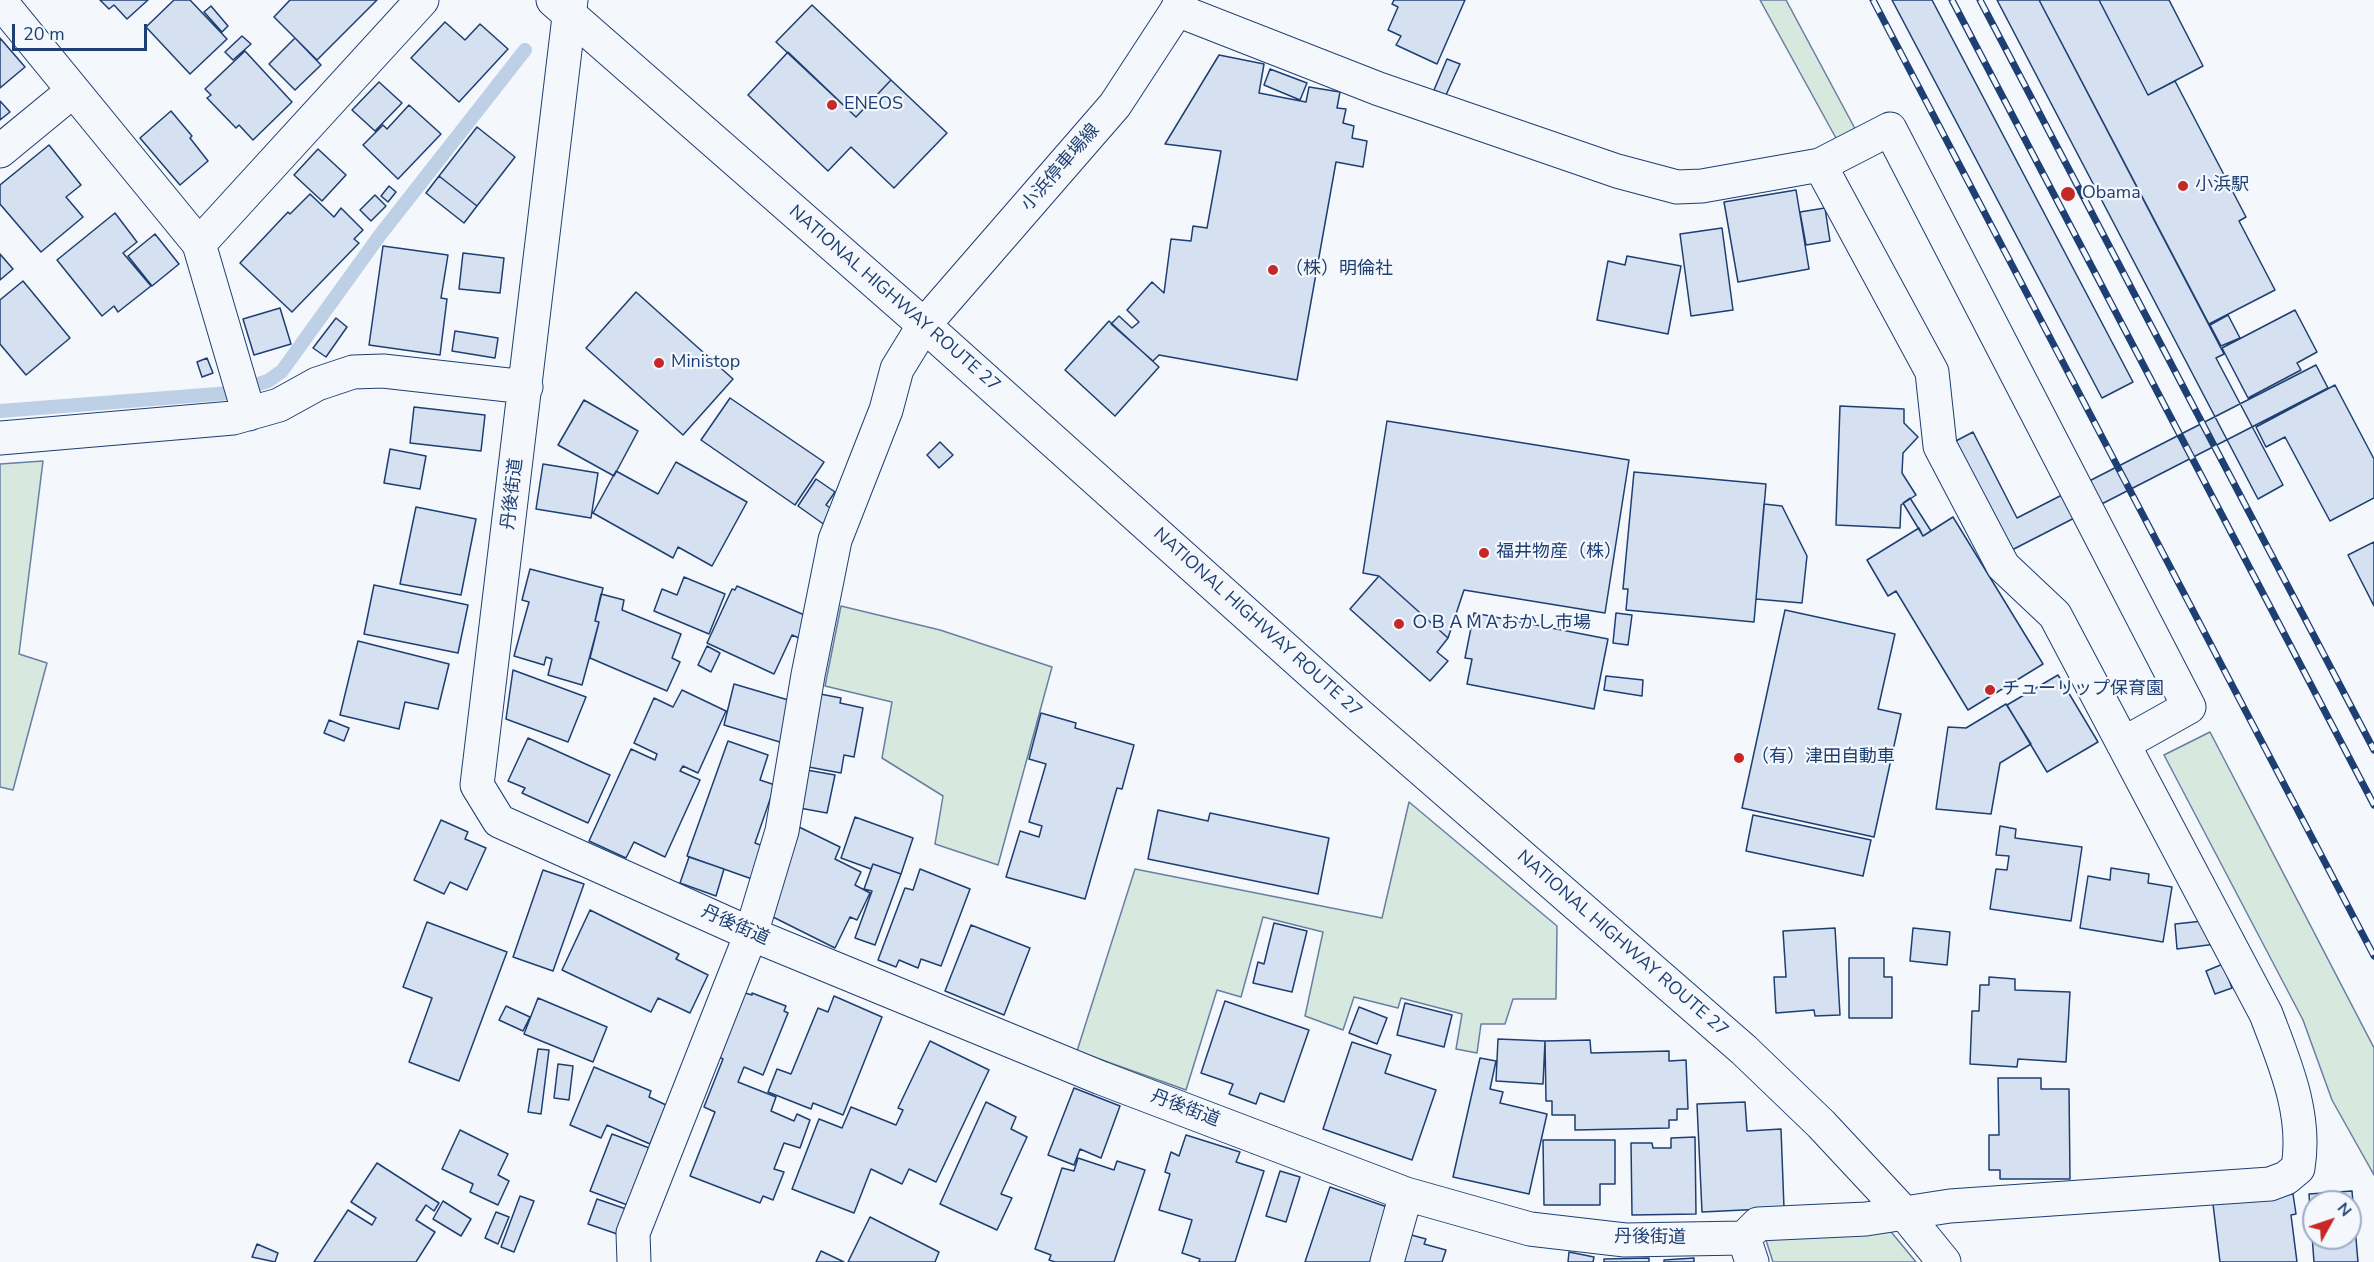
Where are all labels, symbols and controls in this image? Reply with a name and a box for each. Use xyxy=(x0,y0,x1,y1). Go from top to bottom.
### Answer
scale bar xyxy=(15,12,150,50)
text: 20 m xyxy=(23,22,65,46)
place label: ENEOS xyxy=(844,94,903,116)
marker: ENEOS xyxy=(825,98,839,112)
street label: 小浜停車場線 xyxy=(1017,120,1105,216)
place label: 小浜駅 xyxy=(2195,175,2249,197)
marker: 小浜駅 xyxy=(2176,179,2190,193)
place label: Obama xyxy=(2082,183,2141,205)
marker: Obama xyxy=(2059,185,2077,203)
street label: NATIONAL HIGHWAY ROUTE 27 xyxy=(784,201,1004,397)
place label: （株）明倫社 xyxy=(1285,259,1393,281)
marker: （株）明倫社 xyxy=(1266,263,1280,277)
place label: Ministop xyxy=(671,352,740,374)
marker: Ministop xyxy=(652,356,666,370)
street label: 丹後街道 xyxy=(498,457,528,531)
street label: NATIONAL HIGHWAY ROUTE 27 xyxy=(1148,524,1366,722)
place label: 福井物産（株） xyxy=(1496,542,1622,564)
marker: 福井物産（株） xyxy=(1477,546,1491,560)
place label: ＯＢＡＭＡおかし市場 xyxy=(1411,613,1591,635)
marker: ＯＢＡＭＡおかし市場 xyxy=(1392,617,1406,631)
place label: チューリップ保育園 xyxy=(2002,679,2164,701)
marker: チューリップ保育園 xyxy=(1983,683,1997,697)
place label: （有）津田自動車 xyxy=(1751,747,1895,769)
marker: （有）津田自動車 xyxy=(1732,751,1746,765)
street label: NATIONAL HIGHWAY ROUTE 27 xyxy=(1512,846,1732,1042)
street label: 丹後街道 xyxy=(698,901,772,951)
street label: 丹後街道 xyxy=(1148,1086,1222,1132)
north arrow xyxy=(2302,1190,2362,1250)
text: N xyxy=(2332,1198,2357,1221)
street label: 丹後街道 xyxy=(1614,1227,1686,1249)

